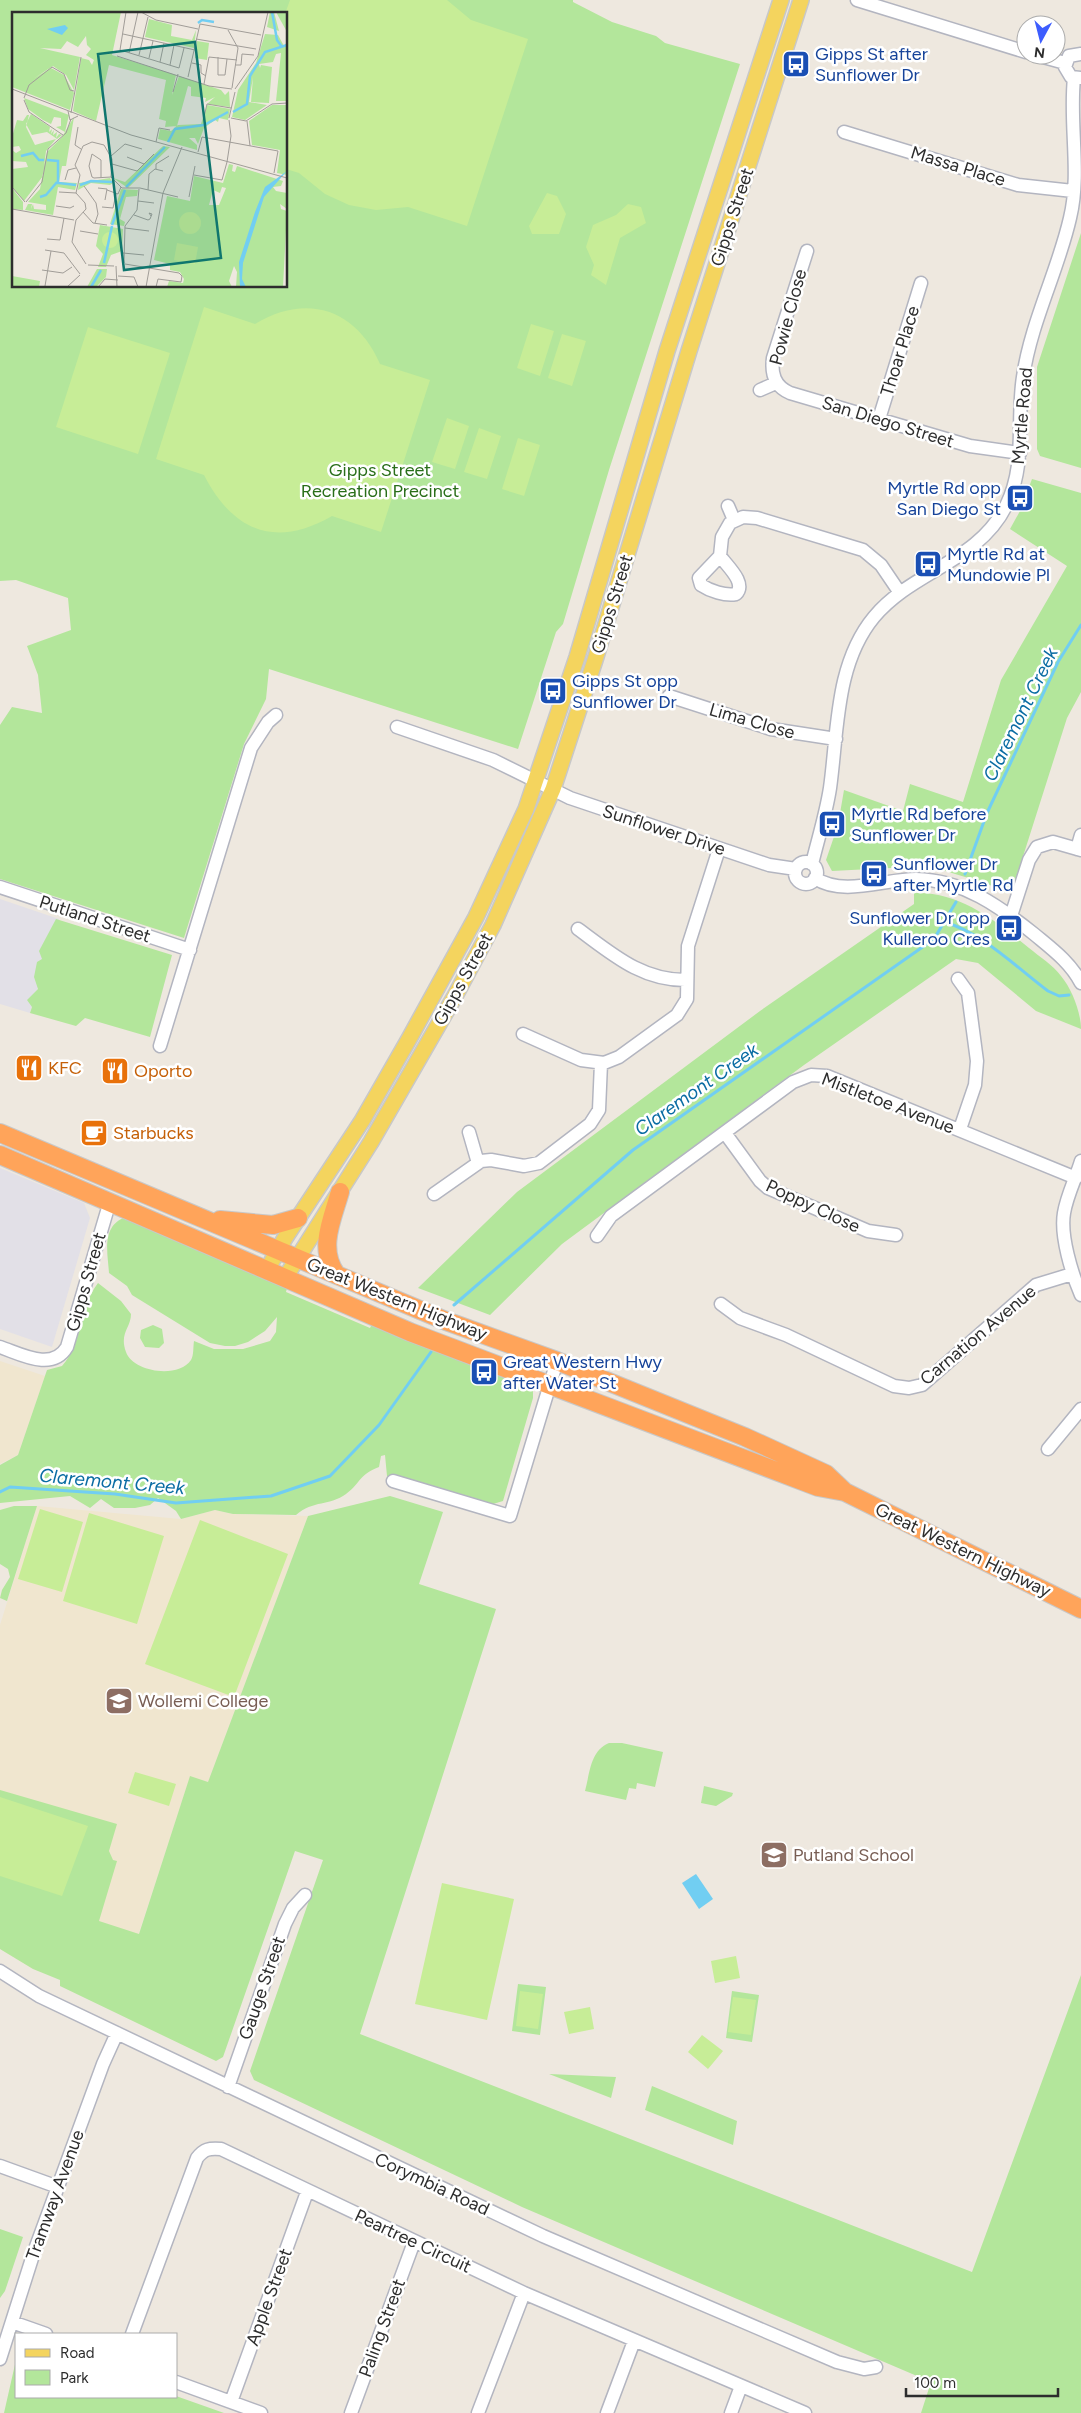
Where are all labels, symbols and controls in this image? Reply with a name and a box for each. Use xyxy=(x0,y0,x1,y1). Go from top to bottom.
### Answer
inset map xyxy=(12,12,288,288)
north arrow xyxy=(1016,15,1066,65)
place label: Gipps St after Sunflower Dr xyxy=(815,43,928,86)
text: N xyxy=(1033,43,1046,62)
bus stop icon: Gipps St after Sunflower Dr xyxy=(781,49,811,79)
street label: Massa Place xyxy=(908,141,1008,191)
street label: Gipps Street xyxy=(706,165,758,269)
street label: Powie Close xyxy=(765,266,811,367)
street label: Thoar Place xyxy=(876,303,924,399)
street label: Myrtle Road xyxy=(1007,367,1037,465)
street label: San Diego Street xyxy=(819,391,957,453)
park label: Gipps Street Recreation Precinct xyxy=(301,459,459,502)
place label: Myrtle Rd opp San Diego St xyxy=(887,477,1001,520)
bus stop icon: Myrtle Rd opp San Diego St xyxy=(1005,483,1035,513)
place label: Myrtle Rd at Mundowie Pl xyxy=(947,543,1050,586)
bus stop icon: Myrtle Rd at Mundowie Pl xyxy=(913,549,943,579)
street label: Gipps Street xyxy=(587,552,638,656)
water label: Claremont Creek xyxy=(978,643,1063,785)
place label: Gipps St opp Sunflower Dr xyxy=(572,670,678,713)
bus stop icon: Gipps St opp Sunflower Dr xyxy=(538,676,568,706)
street label: Lima Close xyxy=(707,698,798,744)
street label: Sunflower Drive xyxy=(600,800,728,860)
place label: Myrtle Rd before Sunflower Dr xyxy=(851,803,987,846)
bus stop icon: Myrtle Rd before Sunflower Dr xyxy=(817,809,847,839)
place label: Sunflower Dr after Myrtle Rd xyxy=(893,853,1014,896)
bus stop icon: Sunflower Dr after Myrtle Rd xyxy=(859,859,889,889)
street label: Putland Street xyxy=(37,891,154,947)
place label: Sunflower Dr opp Kulleroo Cres xyxy=(849,907,990,950)
bus stop icon: Sunflower Dr opp Kulleroo Cres xyxy=(994,913,1024,943)
street label: Gipps Street xyxy=(429,929,498,1029)
water label: Claremont Creek xyxy=(630,1038,763,1141)
restaurant icon: KFC xyxy=(14,1053,44,1083)
restaurant icon: Oporto xyxy=(100,1056,130,1086)
place label: KFC xyxy=(48,1057,82,1079)
place label: Oporto xyxy=(134,1060,192,1082)
street label: Mistletoe Avenue xyxy=(818,1068,958,1139)
cafe icon: Starbucks xyxy=(79,1118,109,1148)
place label: Starbucks xyxy=(113,1122,194,1144)
street label: Poppy Close xyxy=(762,1175,864,1237)
street label: Gipps Street xyxy=(61,1230,111,1334)
street label: Great Western Highway xyxy=(304,1253,491,1345)
street label: Carnation Avenue xyxy=(916,1280,1040,1390)
place label: Great Western Hwy after Water St xyxy=(503,1351,663,1394)
bus stop icon: Great Western Hwy after Water St xyxy=(469,1357,499,1387)
water label: Claremont Creek xyxy=(38,1464,186,1499)
street label: Great Western Highway xyxy=(872,1498,1055,1602)
school or university icon: Wollemi College xyxy=(104,1686,134,1716)
place label: Wollemi College xyxy=(138,1690,268,1712)
school or university icon: Putland School xyxy=(759,1840,789,1870)
place label: Putland School xyxy=(793,1844,914,1866)
street label: Gauge Street xyxy=(234,1933,290,2043)
street label: Tramway Avenue xyxy=(21,2127,89,2263)
street label: Corymbia Road xyxy=(371,2148,493,2220)
street label: Peartree Circuit xyxy=(351,2204,475,2278)
street label: Apple Street xyxy=(241,2245,297,2349)
street label: Paling Street xyxy=(354,2276,410,2380)
legend xyxy=(15,2333,178,2398)
text: Road xyxy=(60,2344,95,2362)
scale bar xyxy=(906,2366,1058,2398)
text: Park xyxy=(60,2369,89,2387)
text: 100 m xyxy=(914,2374,956,2392)

